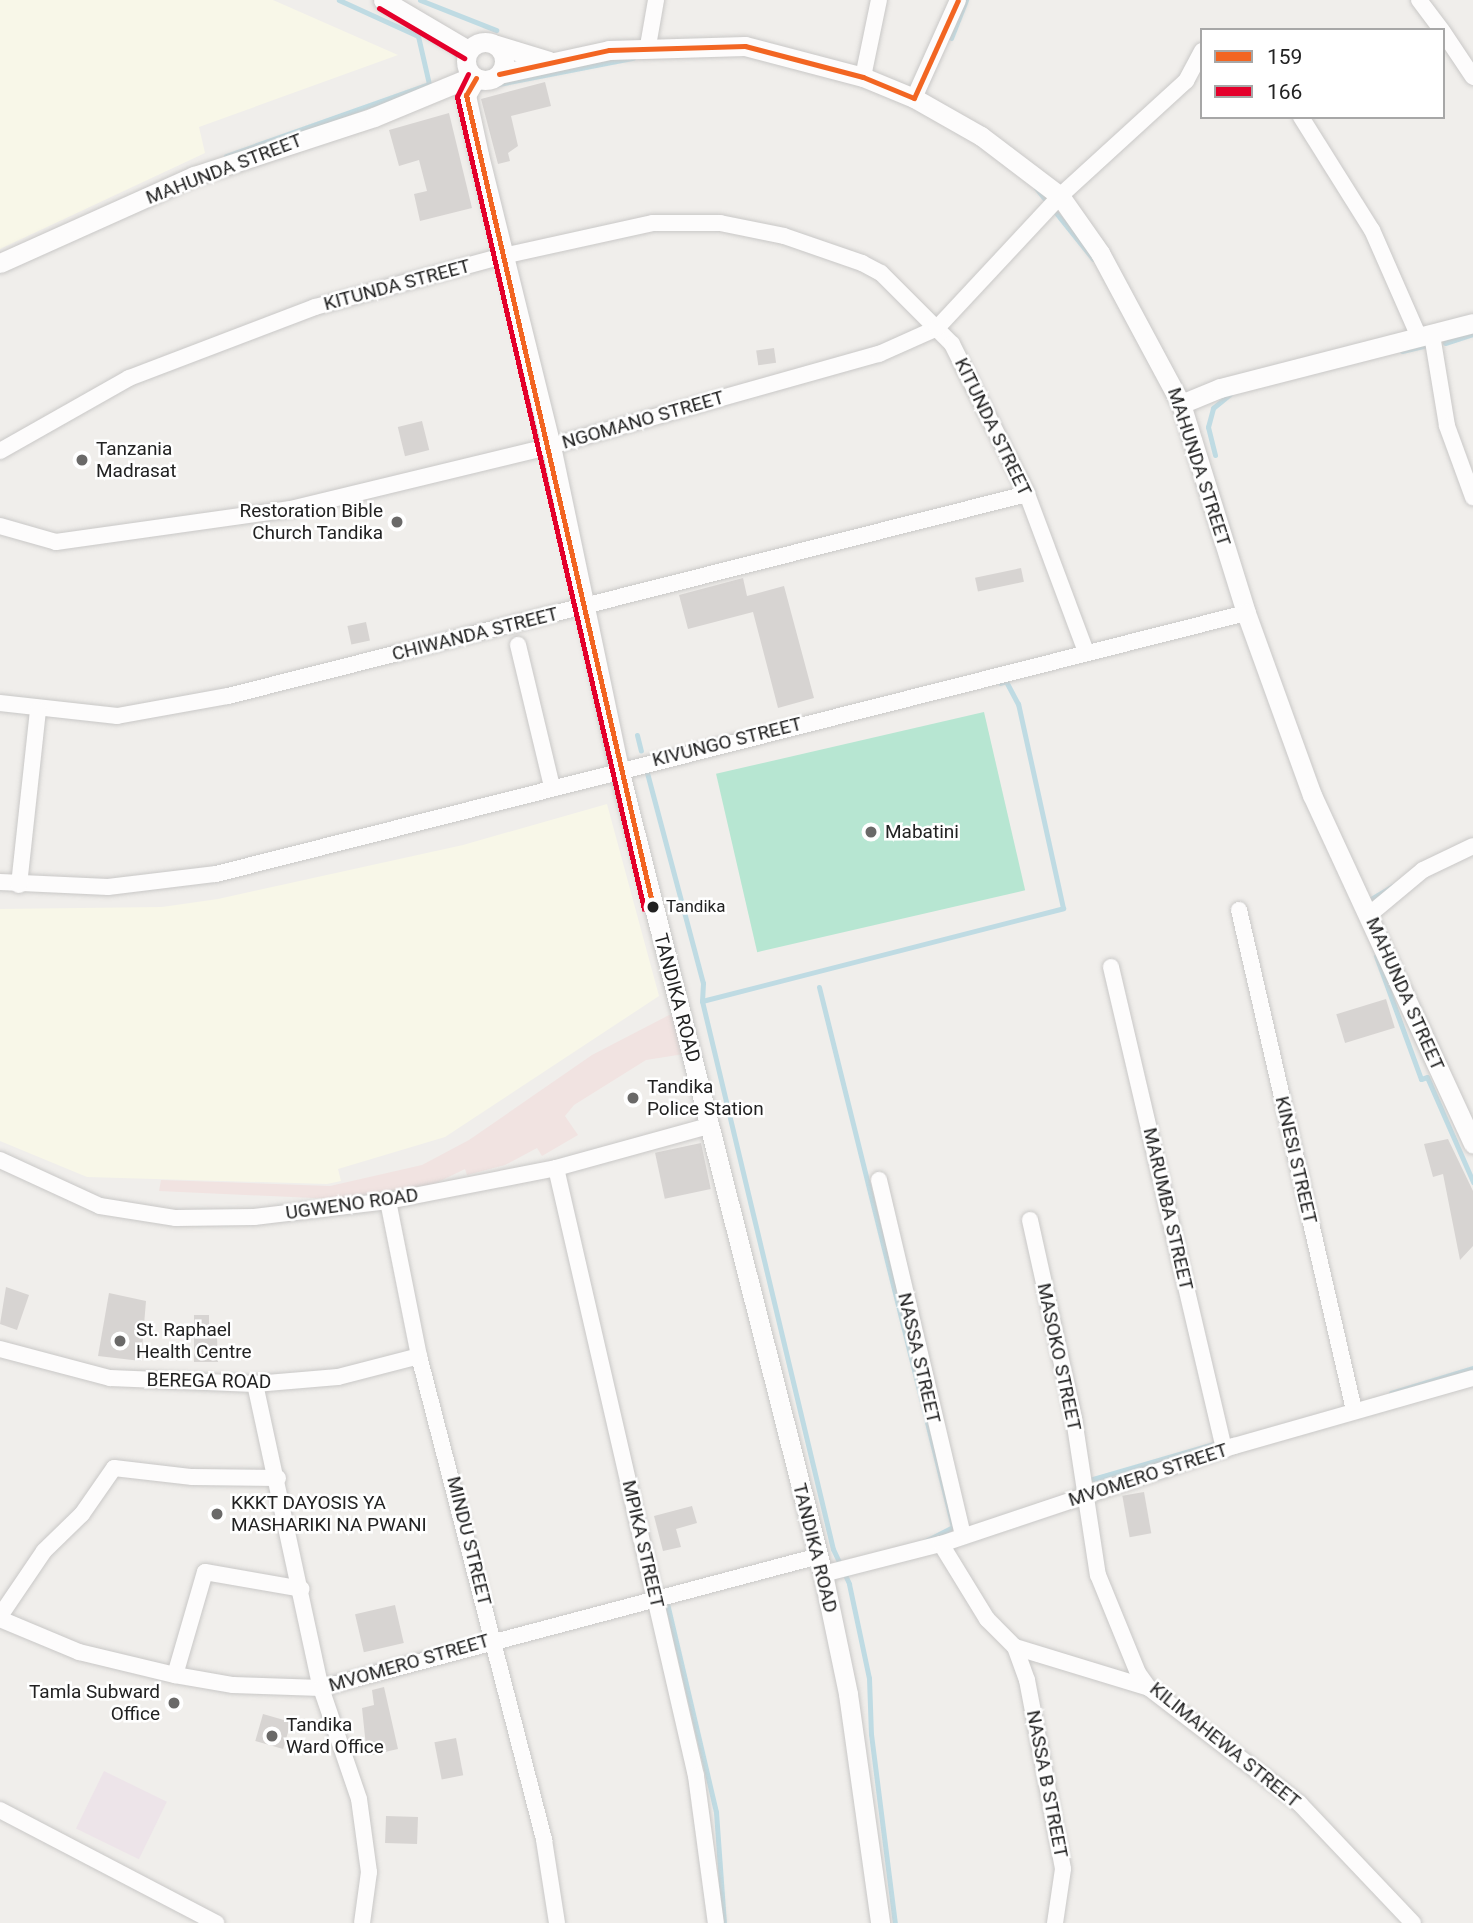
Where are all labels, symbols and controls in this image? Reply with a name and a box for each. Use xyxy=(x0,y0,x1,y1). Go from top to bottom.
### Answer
legend xyxy=(1200,28,1445,119)
text: 159 xyxy=(1267,45,1302,69)
text: 166 xyxy=(1267,80,1302,104)
street label: MAHUNDA STREET xyxy=(143,129,305,209)
street label: KITUNDA STREET xyxy=(321,254,473,316)
street label: KITUNDA STREET xyxy=(950,354,1036,500)
street label: MAHUNDA STREET xyxy=(1163,385,1235,549)
street label: NGOMANO STREET xyxy=(559,386,727,454)
place label: Tanzania Madrasat xyxy=(96,438,176,482)
marker: Tanzania Madrasat xyxy=(74,452,90,468)
place label: Restoration Bible Church Tandika xyxy=(239,500,383,544)
marker: Restoration Bible Church Tandika xyxy=(389,514,405,530)
street label: CHIWANDA STREET xyxy=(390,602,560,666)
street label: KIVUNGO STREET xyxy=(650,712,804,772)
place label: Mabatini xyxy=(885,821,959,843)
marker: Mabatini xyxy=(863,824,879,840)
place label: Tandika xyxy=(666,897,725,917)
marker: Tandika xyxy=(646,900,660,914)
street label: MAHUNDA STREET xyxy=(1361,914,1449,1074)
street label: TANDIKA ROAD xyxy=(649,931,705,1065)
place label: Tandika Police Station xyxy=(647,1076,764,1120)
marker: Tandika Police Station xyxy=(625,1090,641,1106)
street label: KINESI STREET xyxy=(1270,1094,1322,1226)
street label: MARUMBA STREET xyxy=(1138,1125,1198,1293)
street label: UGWENO ROAD xyxy=(284,1183,420,1225)
street label: MASOKO STREET xyxy=(1032,1281,1086,1433)
street label: NASSA STREET xyxy=(893,1291,945,1425)
place label: St. Raphael Health Centre xyxy=(136,1319,251,1363)
marker: St. Raphael Health Centre xyxy=(110,1331,130,1351)
street label: BEREGA ROAD xyxy=(146,1369,272,1393)
street label: MVOMERO STREET xyxy=(1066,1439,1230,1511)
street label: MINDU STREET xyxy=(442,1474,496,1608)
street label: MPIKA STREET xyxy=(617,1478,669,1610)
street label: TANDIKA ROAD xyxy=(788,1481,842,1615)
place label: KKKT DAYOSIS YA MASHARIKI NA PWANI xyxy=(231,1492,427,1536)
marker: KKKT DAYOSIS YA MASHARIKI NA PWANI xyxy=(209,1506,225,1522)
street label: MVOMERO STREET xyxy=(326,1629,492,1697)
street label: KILIMAHEWA STREET xyxy=(1145,1677,1305,1813)
place label: Tamla Subward Office xyxy=(29,1681,160,1725)
marker: Tamla Subward Office xyxy=(166,1695,182,1711)
street label: NASSA B STREET xyxy=(1022,1708,1072,1860)
place label: Tandika Ward Office xyxy=(286,1714,384,1758)
marker: Tandika Ward Office xyxy=(264,1728,280,1744)

